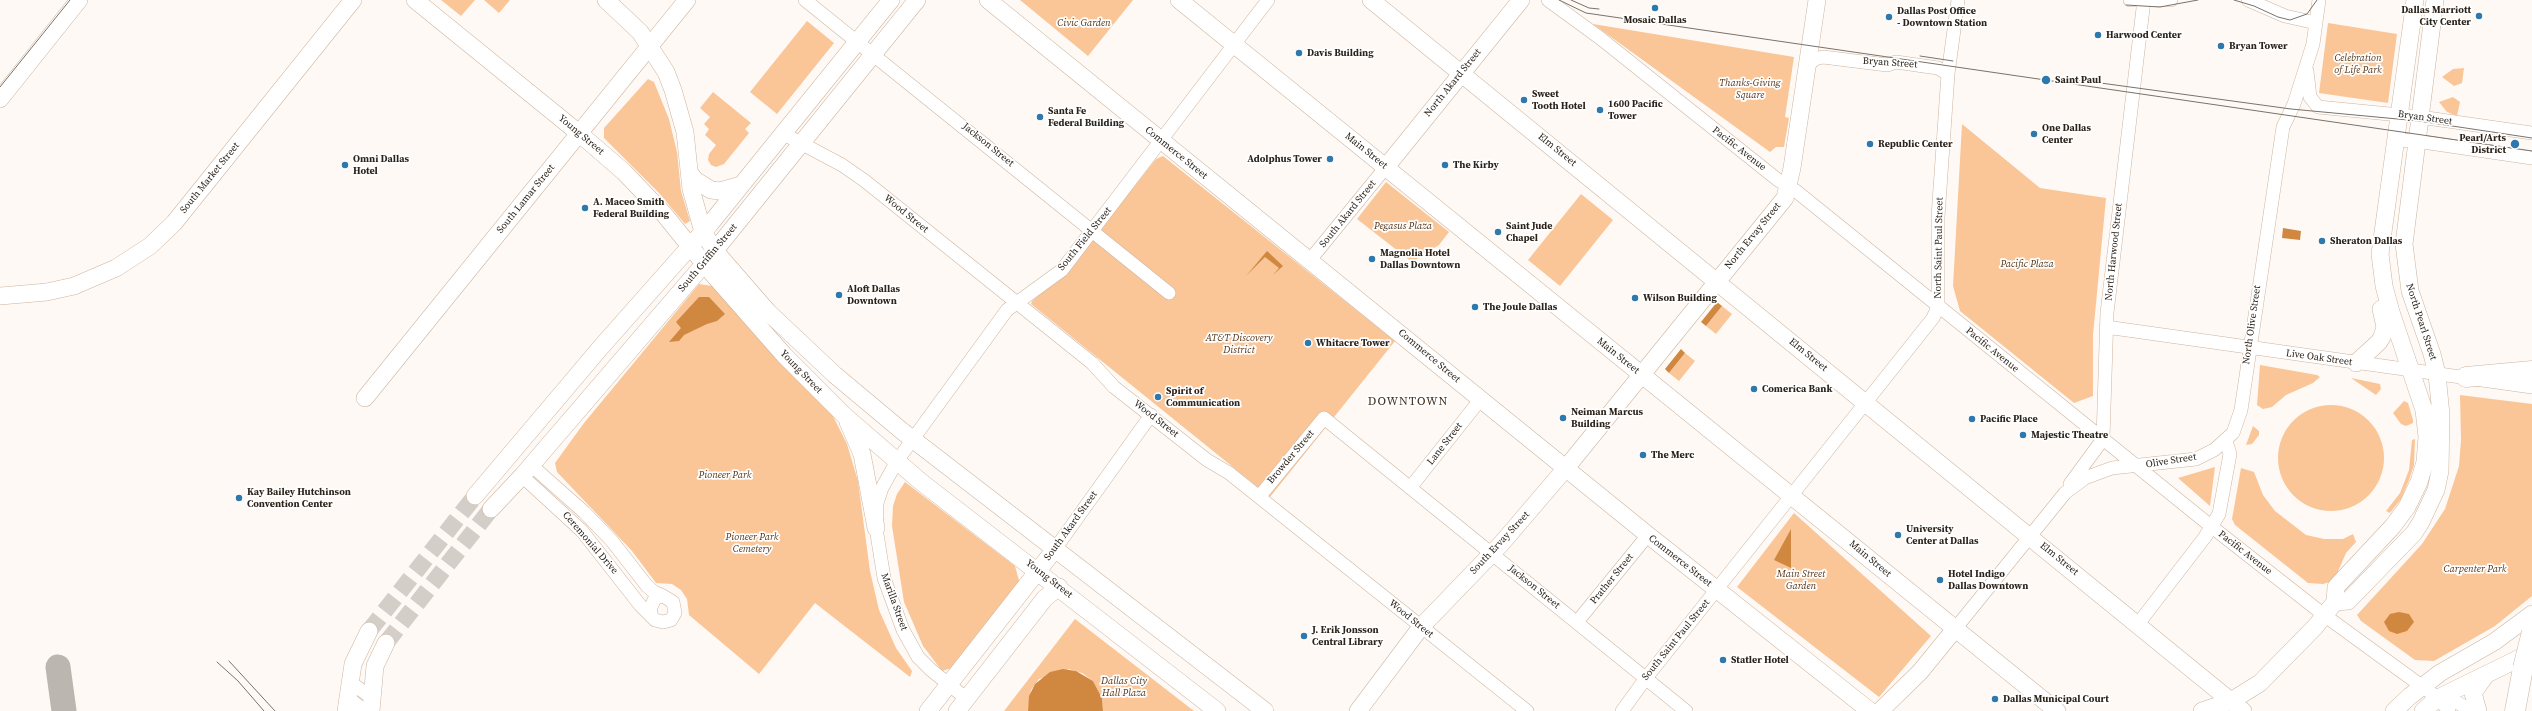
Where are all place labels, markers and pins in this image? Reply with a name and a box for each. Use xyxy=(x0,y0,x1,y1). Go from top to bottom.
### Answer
marker: Mosaic Dallas xyxy=(1650,3,1660,13)
place label: Dallas Marriott City Center xyxy=(2401,4,2471,28)
place label: Dallas Post Office - Downtown Station xyxy=(1897,5,1987,28)
marker: Dallas Marriott City Center xyxy=(2474,11,2484,21)
marker: Dallas Post Office - Downtown Station xyxy=(1884,12,1894,22)
place label: Mosaic Dallas xyxy=(1624,14,1686,26)
place label: Harwood Center xyxy=(2106,29,2182,41)
marker: Harwood Center xyxy=(2093,30,2103,40)
place label: Bryan Tower xyxy=(2229,40,2288,52)
marker: Bryan Tower xyxy=(2216,41,2226,51)
place label: Davis Building xyxy=(1307,47,1374,59)
marker: Davis Building xyxy=(1294,48,1304,58)
marker: Saint Paul xyxy=(2040,74,2052,86)
place label: Saint Paul xyxy=(2055,74,2101,86)
place label: Sweet Tooth Hotel xyxy=(1532,88,1586,112)
marker: Sweet Tooth Hotel xyxy=(1519,95,1529,105)
place label: 1600 Pacific Tower xyxy=(1608,98,1663,122)
place label: Santa Fe Federal Building xyxy=(1048,105,1124,128)
marker: 1600 Pacific Tower xyxy=(1595,105,1605,115)
marker: Santa Fe Federal Building xyxy=(1035,112,1045,122)
place label: One Dallas Center xyxy=(2042,122,2091,146)
marker: One Dallas Center xyxy=(2029,129,2039,139)
place label: Pearl/Arts District xyxy=(2459,132,2506,156)
place label: Republic Center xyxy=(1878,138,1953,150)
marker: Pearl/Arts District xyxy=(2509,138,2521,150)
marker: Republic Center xyxy=(1865,139,1875,149)
place label: Omni Dallas Hotel xyxy=(353,153,409,176)
place label: Adolphus Tower xyxy=(1247,153,1322,165)
marker: Adolphus Tower xyxy=(1325,154,1335,164)
place label: The Kirby xyxy=(1453,159,1499,171)
marker: Omni Dallas Hotel xyxy=(340,160,350,170)
marker: The Kirby xyxy=(1440,160,1450,170)
place label: A. Maceo Smith Federal Building xyxy=(593,196,669,220)
marker: A. Maceo Smith Federal Building xyxy=(580,203,590,213)
place label: Saint Jude Chapel xyxy=(1506,220,1552,244)
marker: Saint Jude Chapel xyxy=(1493,227,1503,237)
place label: Sheraton Dallas xyxy=(2330,235,2402,247)
marker: Sheraton Dallas xyxy=(2317,236,2327,246)
place label: Magnolia Hotel Dallas Downtown xyxy=(1380,247,1460,270)
marker: Magnolia Hotel Dallas Downtown xyxy=(1367,254,1377,264)
place label: Aloft Dallas Downtown xyxy=(847,283,900,306)
marker: Aloft Dallas Downtown xyxy=(834,290,844,300)
place label: Wilson Building xyxy=(1643,292,1717,304)
marker: Wilson Building xyxy=(1630,293,1640,303)
place label: The Joule Dallas xyxy=(1483,301,1557,313)
marker: The Joule Dallas xyxy=(1470,302,1480,312)
place label: Whitacre Tower xyxy=(1316,337,1390,349)
marker: Whitacre Tower xyxy=(1303,338,1313,348)
place label: Comerica Bank xyxy=(1762,383,1832,395)
marker: Comerica Bank xyxy=(1749,384,1759,394)
place label: Spirit of Communication xyxy=(1166,385,1240,408)
marker: Spirit of Communication xyxy=(1153,392,1163,402)
place label: Neiman Marcus Building xyxy=(1571,406,1643,430)
marker: Neiman Marcus Building xyxy=(1558,413,1568,423)
place label: Pacific Place xyxy=(1980,413,2038,425)
marker: Pacific Place xyxy=(1967,414,1977,424)
place label: Majestic Theatre xyxy=(2031,429,2108,441)
marker: Majestic Theatre xyxy=(2018,430,2028,440)
place label: The Merc xyxy=(1651,449,1694,461)
marker: The Merc xyxy=(1638,450,1648,460)
place label: Kay Bailey Hutchinson Convention Center xyxy=(247,486,351,510)
marker: Kay Bailey Hutchinson Convention Center xyxy=(234,493,244,503)
place label: University Center at Dallas xyxy=(1906,523,1979,546)
marker: University Center at Dallas xyxy=(1893,530,1903,540)
place label: Hotel Indigo Dallas Downtown xyxy=(1948,568,2028,592)
marker: Hotel Indigo Dallas Downtown xyxy=(1935,575,1945,585)
place label: J. Erik Jonsson Central Library xyxy=(1312,624,1383,648)
marker: J. Erik Jonsson Central Library xyxy=(1299,631,1309,641)
place label: Statler Hotel xyxy=(1731,654,1789,666)
marker: Statler Hotel xyxy=(1718,655,1728,665)
place label: Dallas Municipal Court xyxy=(2003,693,2109,705)
marker: Dallas Municipal Court xyxy=(1990,694,2000,704)

